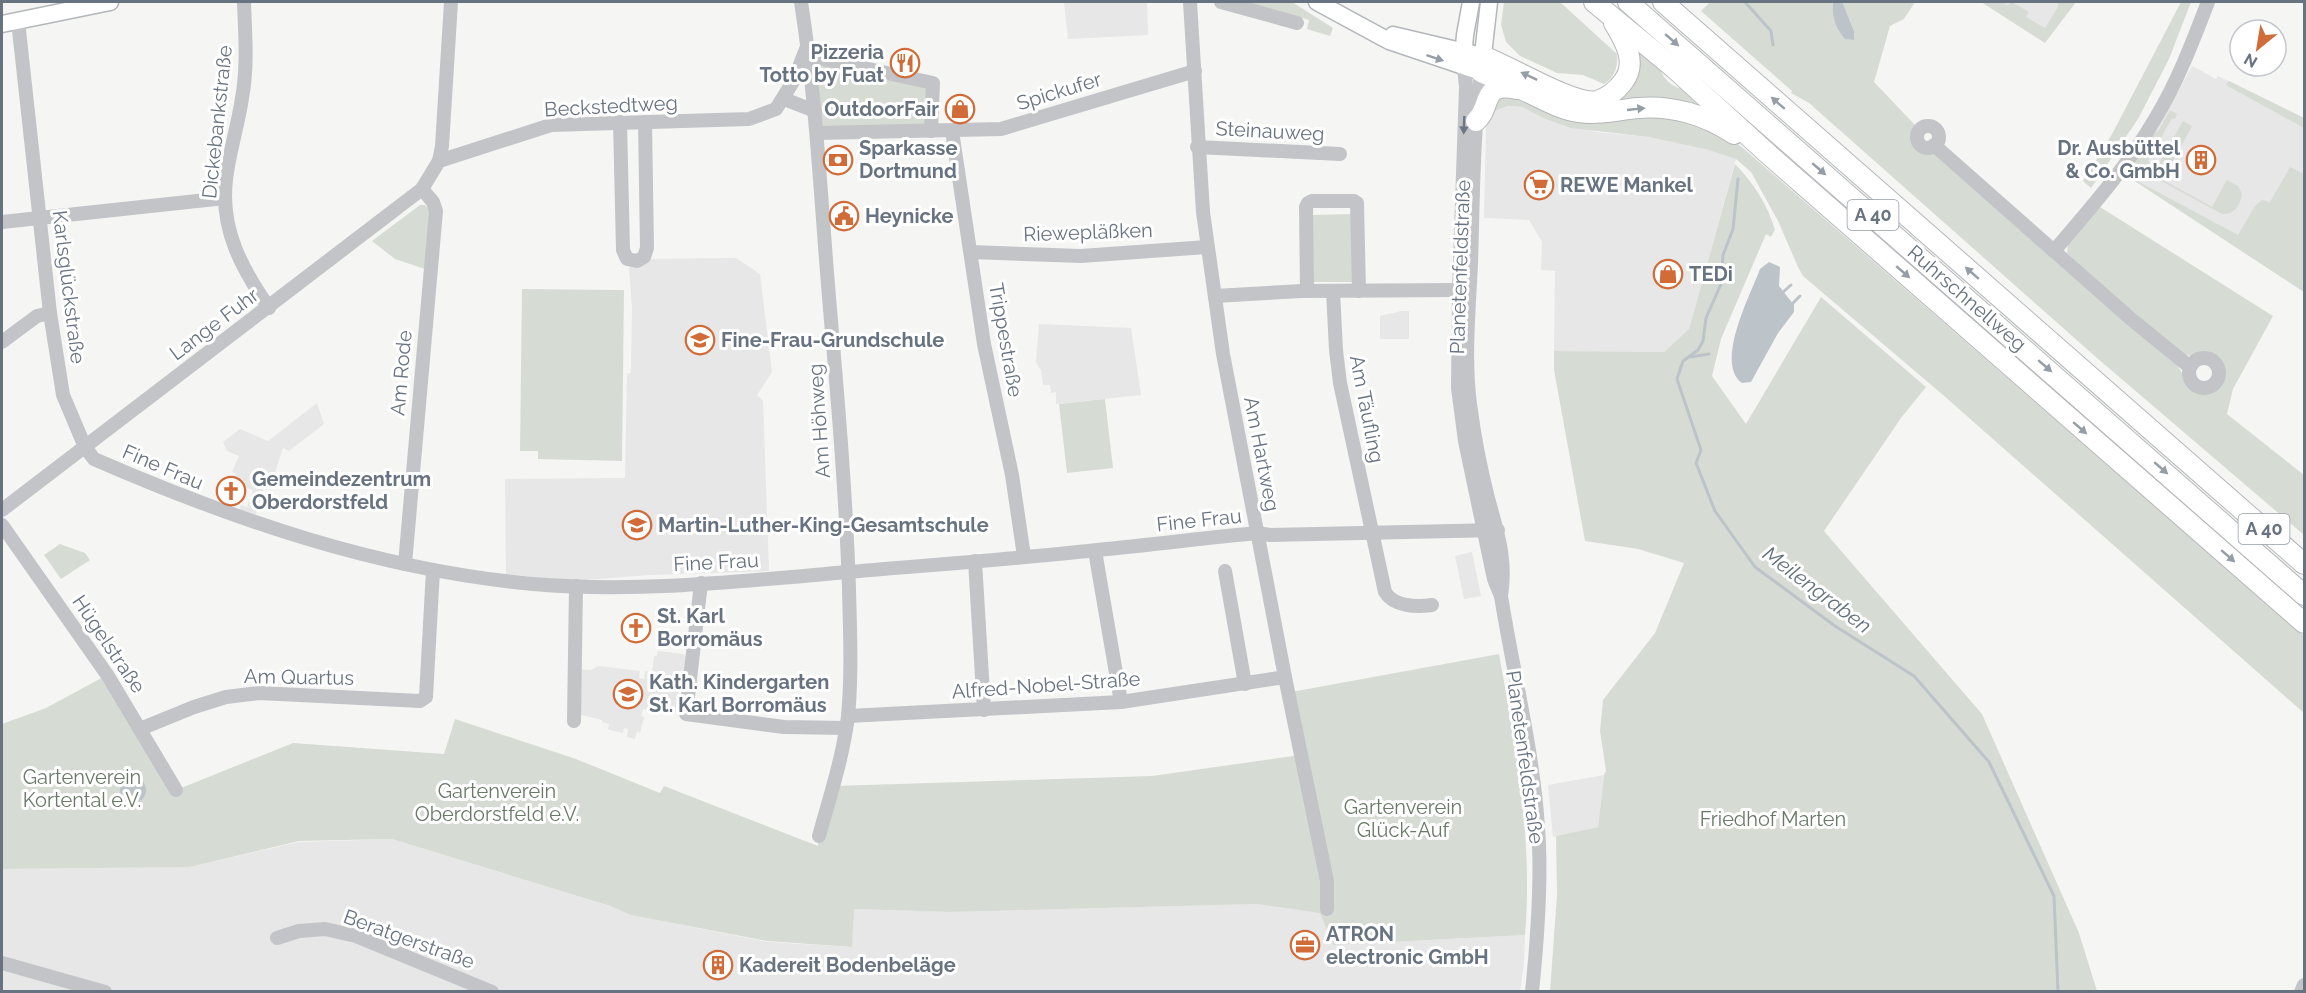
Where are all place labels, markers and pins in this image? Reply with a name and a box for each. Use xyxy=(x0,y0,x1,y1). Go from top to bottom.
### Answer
place label: Pizzeria Totto by Fuat xyxy=(759,40,884,87)
restaurant icon: Pizzeria Totto by Fuat xyxy=(889,47,921,79)
shop icon: OutdoorFair xyxy=(944,93,976,125)
place label: OutdoorFair xyxy=(824,97,939,121)
place label: Sparkasse Dortmund xyxy=(859,136,957,183)
place label: Dr. Ausbüttel & Co. GmbH xyxy=(2057,136,2181,183)
bank icon: Sparkasse Dortmund xyxy=(822,144,854,176)
building icon: Dr. Ausbüttel & Co. GmbH xyxy=(2185,144,2217,176)
supermarket icon: REWE Mankel xyxy=(1523,169,1555,201)
place label: REWE Mankel xyxy=(1560,173,1694,197)
public building icon: Heynicke xyxy=(828,200,860,232)
place label: Heynicke xyxy=(865,204,953,228)
shop icon: TEDi xyxy=(1652,258,1684,290)
place label: TEDi xyxy=(1689,262,1733,286)
school or university icon: Fine-Frau-Grundschule xyxy=(684,324,716,356)
place label: Fine-Frau-Grundschule xyxy=(721,328,944,352)
place label: Gemeindezentrum Oberdorstfeld xyxy=(252,467,431,514)
church icon: Gemeindezentrum Oberdorstfeld xyxy=(215,475,247,507)
school or university icon: Martin-Luther-King-Gesamtschule xyxy=(621,509,653,541)
place label: Martin-Luther-King-Gesamtschule xyxy=(658,513,989,537)
place label: St. Karl Borromäus xyxy=(657,604,763,651)
church icon: St. Karl Borromäus xyxy=(620,612,652,644)
place label: Kath. Kindergarten St. Karl Borromäus xyxy=(649,670,829,717)
school or university icon: Kath. Kindergarten St. Karl Borromäus xyxy=(612,678,644,710)
place label: ATRON electronic GmbH xyxy=(1326,922,1489,969)
office icon: ATRON electronic GmbH xyxy=(1289,929,1321,961)
building icon: Kadereit Bodenbeläge xyxy=(702,949,734,981)
place label: Kadereit Bodenbeläge xyxy=(739,953,956,977)

